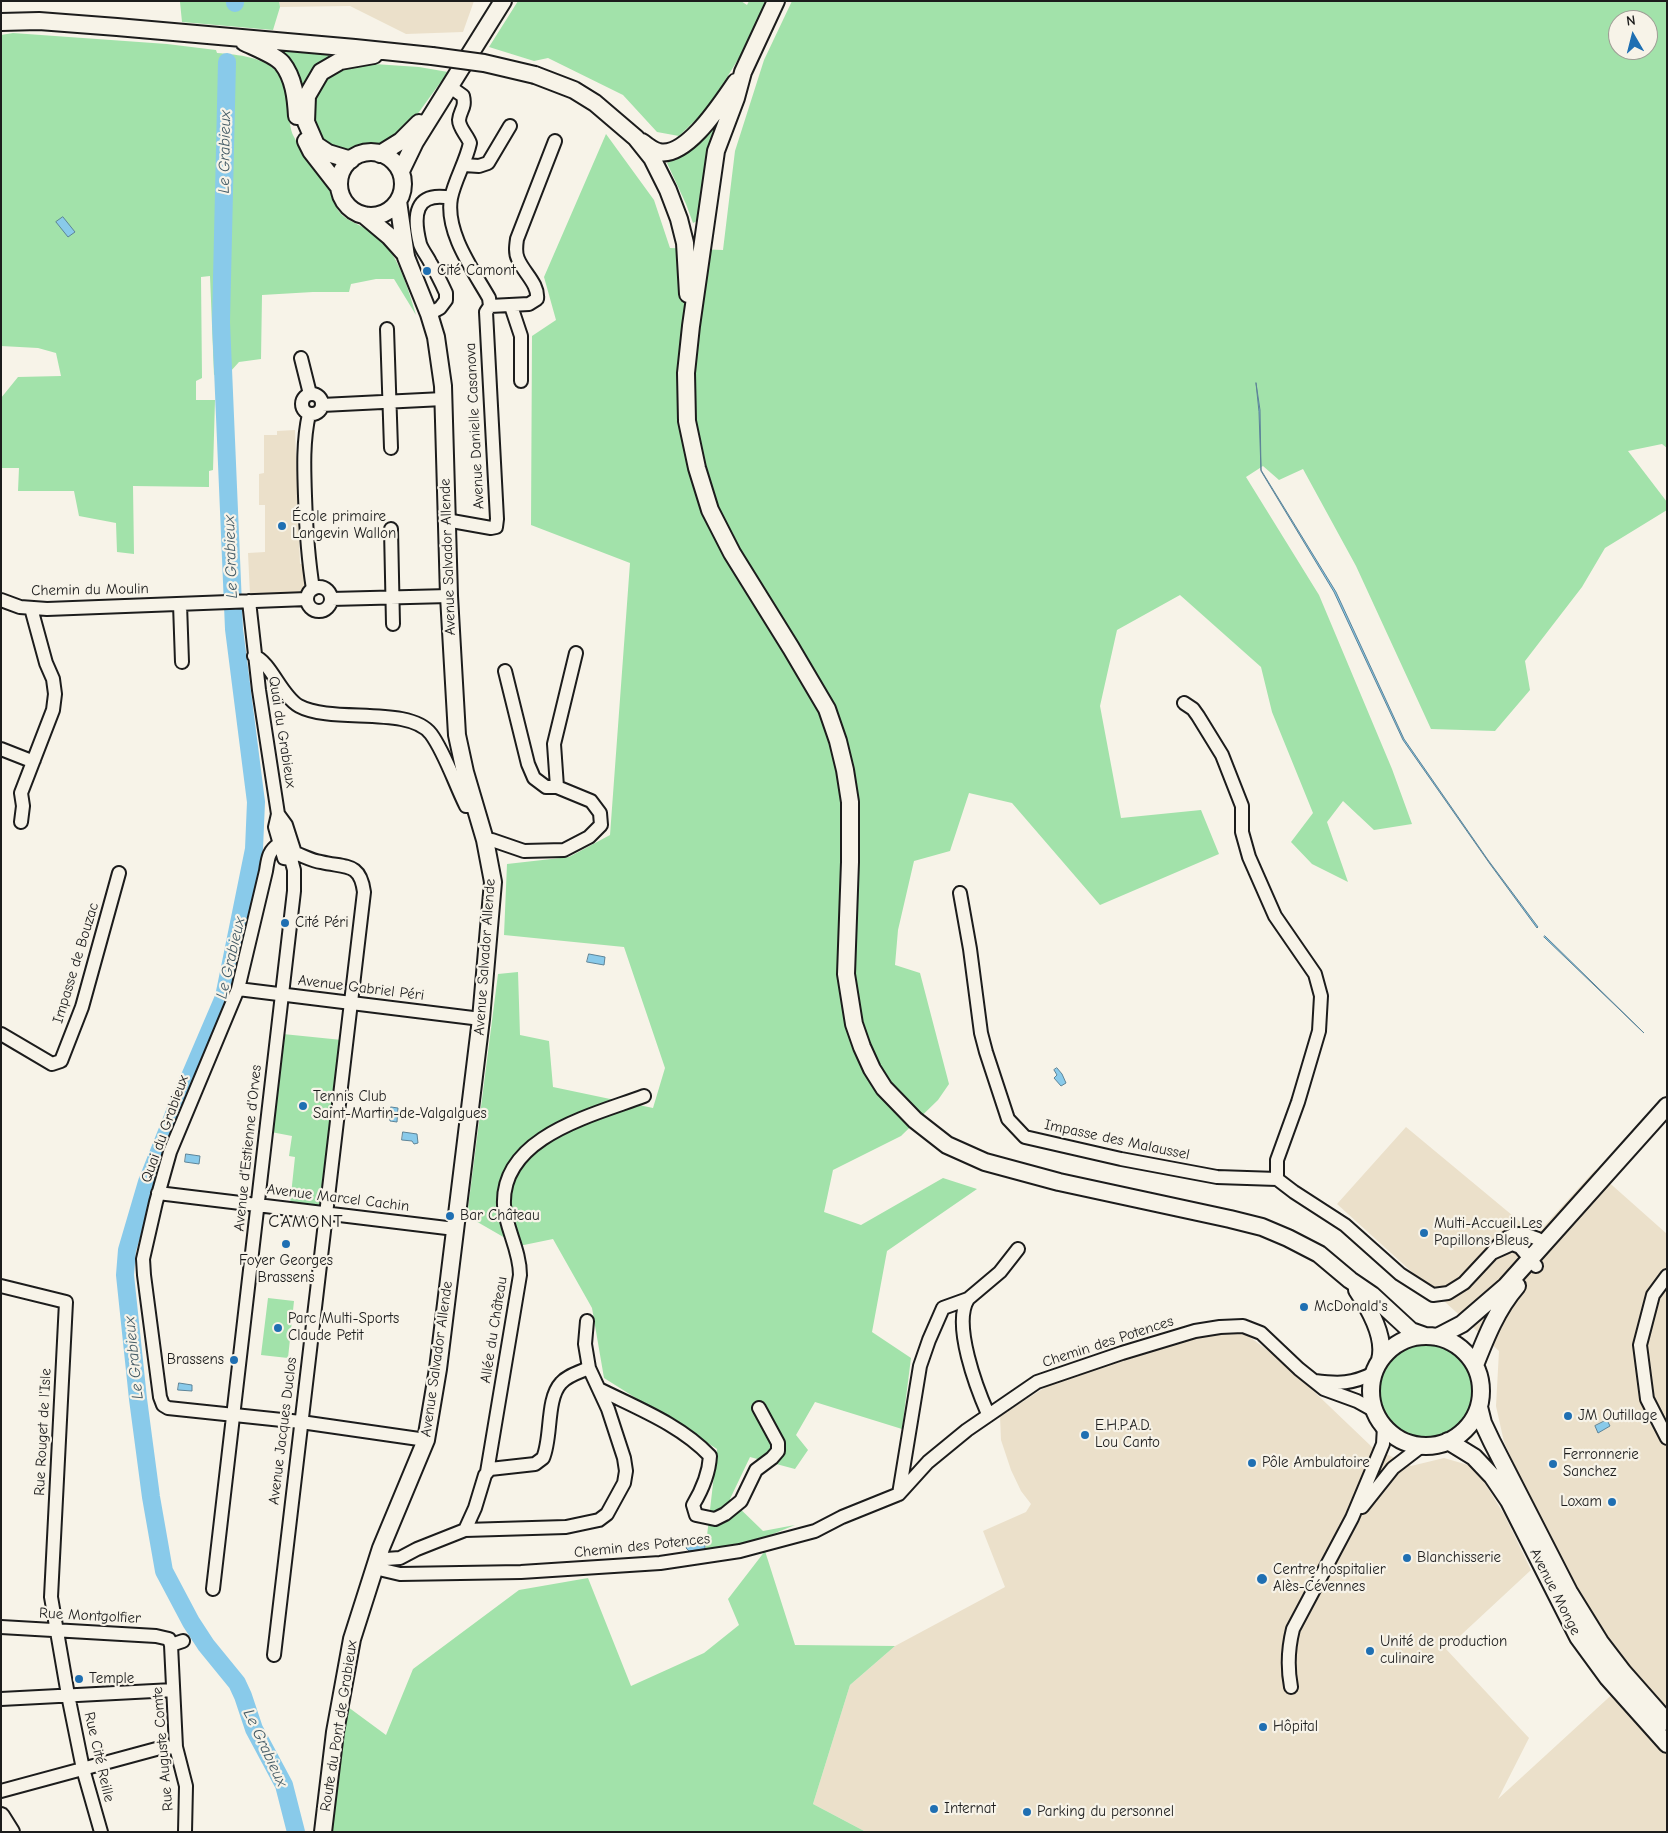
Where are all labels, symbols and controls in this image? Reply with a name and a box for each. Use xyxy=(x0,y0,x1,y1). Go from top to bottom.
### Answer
north arrow xyxy=(1608,10,1658,60)
text: N xyxy=(1625,12,1637,30)
water label: Le Grabieux xyxy=(215,110,235,194)
place label: Cité Camont xyxy=(437,262,516,280)
marker: Cité Camont xyxy=(421,265,433,277)
street label: Avenue Danielle Casanova xyxy=(462,342,488,510)
street label: Avenue Salvador Allende xyxy=(436,478,460,636)
place label: École primaire Langevin Wallon xyxy=(292,508,396,543)
water label: Le Grabieux xyxy=(220,515,242,599)
marker: École primaire Langevin Wallon xyxy=(276,520,288,532)
street label: Chemin du Moulin xyxy=(31,580,149,600)
street label: Quai du Grabieux xyxy=(264,675,300,789)
street label: Avenue Salvador Allende xyxy=(471,878,499,1036)
street label: Impasse de Bouzac xyxy=(49,900,103,1026)
place label: Cité Péri xyxy=(295,914,349,932)
water label: Le Grabieux xyxy=(212,915,250,1001)
marker: Cité Péri xyxy=(279,917,291,929)
street label: Avenue Gabriel Péri xyxy=(297,971,425,1005)
street label: Avenue d'Estienne d'Orves xyxy=(230,1064,266,1232)
street label: Quai du Grabieux xyxy=(137,1073,193,1185)
place label: Tennis Club Saint-Martin-de-Valgalgues xyxy=(313,1088,487,1123)
marker: Tennis Club Saint-Martin-de-Valgalgues xyxy=(297,1100,309,1112)
street label: Impasse des Malaussel xyxy=(1043,1116,1191,1164)
street label: Avenue Marcel Cachin xyxy=(266,1180,410,1216)
place label: Bar Château xyxy=(460,1207,540,1225)
marker: Bar Château xyxy=(444,1210,456,1222)
district label: CAMONT xyxy=(268,1211,344,1233)
place label: Multi-Accueil Les Papillons Bleus xyxy=(1434,1215,1542,1250)
marker: Multi-Accueil Les Papillons Bleus xyxy=(1418,1227,1430,1239)
marker: Foyer Georges Brassens xyxy=(280,1238,292,1250)
place label: Foyer Georges Brassens xyxy=(239,1252,333,1287)
street label: Allée du Château xyxy=(477,1275,511,1385)
street label: Avenue Salvador Allende xyxy=(417,1280,457,1438)
place label: McDonald's xyxy=(1314,1298,1388,1316)
marker: McDonald's xyxy=(1298,1301,1310,1313)
place label: Parc Multi-Sports Claude Petit xyxy=(288,1310,399,1345)
street label: Chemin des Potences xyxy=(1040,1312,1176,1372)
water label: Le Grabieux xyxy=(120,1316,148,1400)
marker: Parc Multi-Sports Claude Petit xyxy=(272,1322,284,1334)
place label: Brassens xyxy=(167,1351,224,1369)
marker: Brassens xyxy=(228,1354,240,1366)
street label: Avenue Jacques Duclos xyxy=(265,1356,301,1506)
street label: Rue Rouget de l'Isle xyxy=(31,1368,55,1496)
place label: JM Outillage xyxy=(1578,1407,1657,1425)
marker: JM Outillage xyxy=(1562,1410,1574,1422)
place label: E.H.P.A.D. Lou Canto xyxy=(1095,1417,1160,1452)
marker: E.H.P.A.D. Lou Canto xyxy=(1079,1429,1091,1441)
place label: Ferronnerie Sanchez xyxy=(1563,1446,1639,1481)
place label: Pôle Ambulatoire xyxy=(1262,1454,1370,1472)
marker: Pôle Ambulatoire xyxy=(1246,1457,1258,1469)
marker: Ferronnerie Sanchez xyxy=(1547,1458,1559,1470)
place label: Loxam xyxy=(1560,1493,1602,1511)
marker: Loxam xyxy=(1606,1496,1618,1508)
street label: Chemin des Potences xyxy=(573,1530,711,1562)
street label: Avenue Monge xyxy=(1525,1546,1585,1638)
place label: Blanchisserie xyxy=(1417,1549,1501,1567)
marker: Blanchisserie xyxy=(1401,1552,1413,1564)
place label: Centre hospitalier Alès-Cévennes xyxy=(1273,1561,1386,1596)
marker: Centre hospitalier Alès-Cévennes xyxy=(1255,1572,1269,1586)
street label: Rue Montgolfier xyxy=(39,1604,141,1628)
place label: Unité de production culinaire xyxy=(1380,1633,1507,1668)
street label: Route du Pont de Grabieux xyxy=(317,1639,361,1813)
marker: Unité de production culinaire xyxy=(1364,1645,1376,1657)
place label: Temple xyxy=(89,1670,134,1688)
marker: Temple xyxy=(73,1673,85,1685)
street label: Rue Auguste Comte xyxy=(149,1686,177,1812)
water label: Le Grabieux xyxy=(239,1706,291,1790)
street label: Rue Cité Reille xyxy=(80,1710,118,1804)
place label: Hôpital xyxy=(1273,1718,1318,1736)
marker: Hôpital xyxy=(1257,1721,1269,1733)
place label: Internat xyxy=(944,1800,996,1818)
marker: Internat xyxy=(928,1803,940,1815)
place label: Parking du personnel xyxy=(1037,1803,1174,1821)
marker: Parking du personnel xyxy=(1021,1806,1033,1818)

